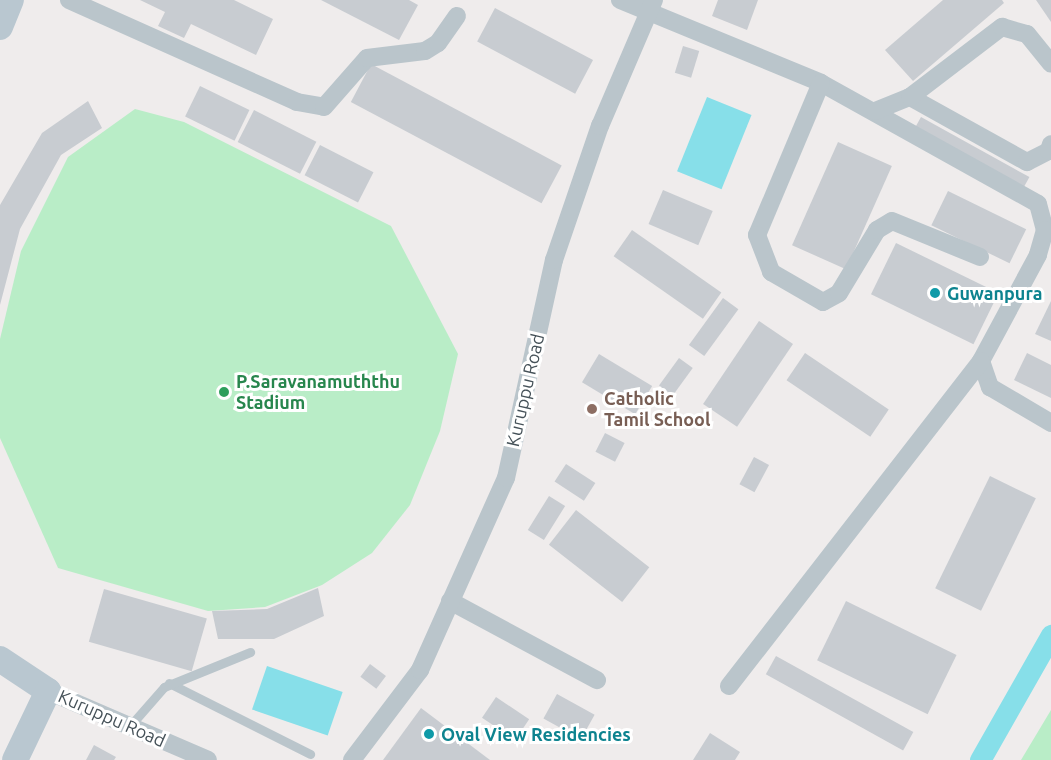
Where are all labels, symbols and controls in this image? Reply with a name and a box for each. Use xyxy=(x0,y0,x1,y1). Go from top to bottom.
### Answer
place label: Guwanpura xyxy=(947,282,1042,304)
marker: Guwanpura xyxy=(928,286,942,300)
street label: Kuruppu Road xyxy=(502,331,548,449)
place label: P.Saravanamuththu Stadium xyxy=(236,371,400,413)
marker: P.Saravanamuththu Stadium xyxy=(217,385,231,399)
place label: Catholic Tamil School xyxy=(604,388,710,430)
marker: Catholic Tamil School xyxy=(585,402,599,416)
street label: Kuruppu Road xyxy=(55,685,169,751)
place label: Oval View Residencies xyxy=(441,723,631,745)
marker: Oval View Residencies xyxy=(422,727,436,741)

